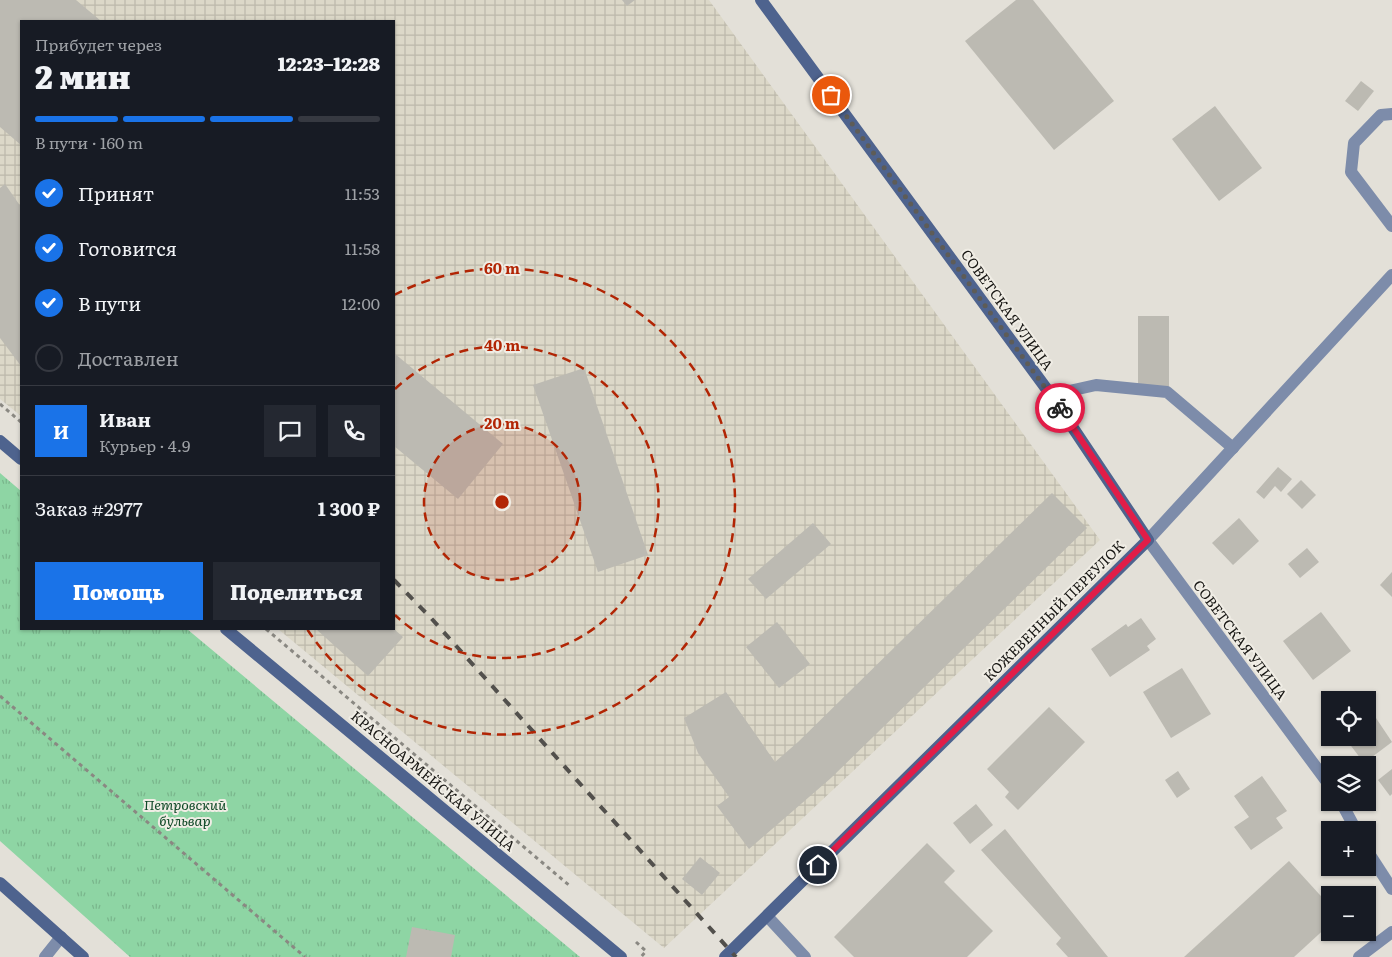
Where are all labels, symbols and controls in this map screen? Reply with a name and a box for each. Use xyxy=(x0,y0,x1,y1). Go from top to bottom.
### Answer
text: Прибудет через xyxy=(35,32,162,56)
text: 12:23–12:28 xyxy=(278,49,380,77)
text: 2 мин xyxy=(35,51,131,99)
pin xyxy=(810,74,852,116)
icon: bag xyxy=(817,81,845,109)
text: В пути · 160 m xyxy=(35,130,143,154)
icon: check xyxy=(35,179,63,207)
text: Принят xyxy=(78,179,154,207)
text: 11:53 xyxy=(345,181,380,205)
icon: check xyxy=(35,234,63,262)
text: Готовится xyxy=(78,234,177,262)
text: 11:58 xyxy=(345,236,380,260)
street label: СОВЕТСКАЯ УЛИЦА xyxy=(957,245,1059,375)
text: 60 m xyxy=(484,256,520,279)
icon: check xyxy=(35,289,63,317)
text: В пути xyxy=(78,289,141,317)
text: 12:00 xyxy=(342,291,380,315)
text: 40 m xyxy=(484,333,520,356)
text: Доставлен xyxy=(78,344,179,372)
courier xyxy=(1035,383,1085,433)
icon: bike xyxy=(1046,394,1074,422)
text: Иван xyxy=(99,405,151,433)
button: chat xyxy=(264,405,316,457)
button: phone xyxy=(328,405,380,457)
text: 20 m xyxy=(484,411,520,434)
text: И xyxy=(53,417,69,445)
text: Курьер · 4.9 xyxy=(99,433,190,457)
centre of rings xyxy=(493,493,511,511)
text: Заказ #2977 xyxy=(35,494,143,522)
text: 1 300 ₽ xyxy=(318,494,380,522)
street label: КОЖЕВЕННЫЙ ПЕРЕУЛОК xyxy=(979,535,1129,685)
button: Помощь xyxy=(35,562,203,620)
button: Поделиться xyxy=(213,562,380,620)
street label: СОВЕТСКАЯ УЛИЦА xyxy=(1189,575,1293,704)
map controls xyxy=(1321,691,1376,941)
button: locate xyxy=(1321,691,1376,746)
street label: КРАСНОАРМЕЙСКАЯ УЛИЦА xyxy=(347,705,521,856)
button: layers xyxy=(1321,756,1376,811)
park label: Петровский бульвар xyxy=(144,794,227,830)
button: + xyxy=(1321,821,1376,876)
pin xyxy=(797,844,839,886)
icon: home xyxy=(804,851,832,879)
button: − xyxy=(1321,886,1376,941)

